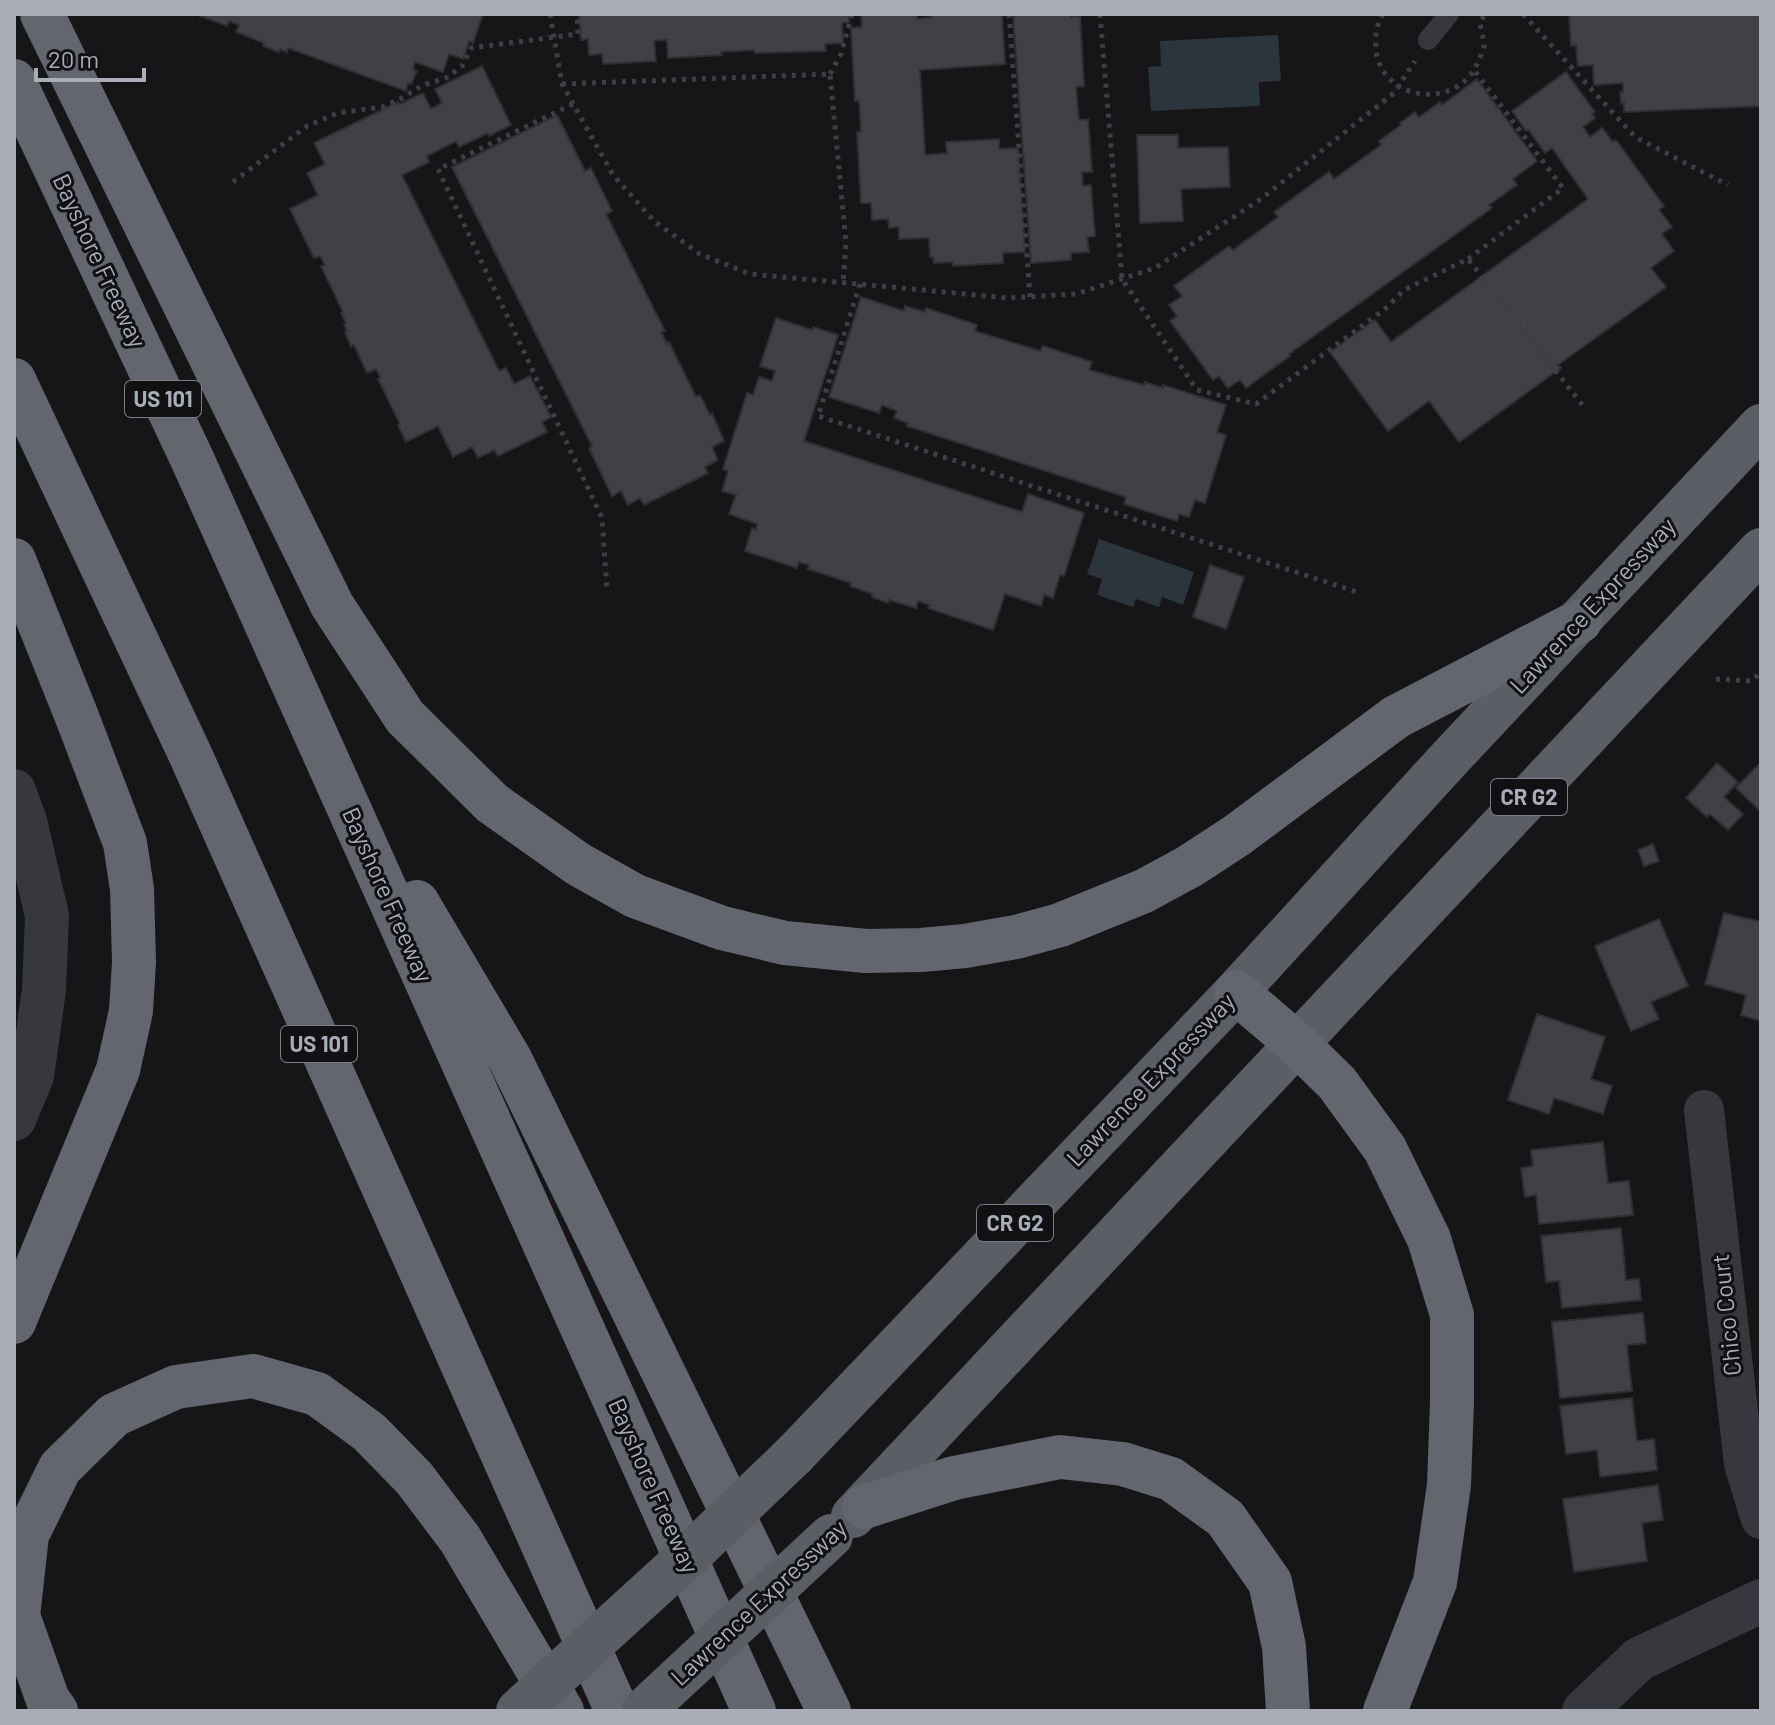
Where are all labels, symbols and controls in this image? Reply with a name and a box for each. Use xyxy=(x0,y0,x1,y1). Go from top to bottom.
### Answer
scale bar xyxy=(36,32,144,82)
text: 20 m xyxy=(48,44,99,73)
street label: Bayshore Freeway xyxy=(47,169,153,352)
road number: US 101 xyxy=(125,381,201,417)
street label: Lawrence Expressway xyxy=(1503,511,1681,699)
road number: CR G2 xyxy=(1491,779,1567,815)
street label: Bayshore Freeway xyxy=(337,802,440,986)
street label: Lawrence Expressway xyxy=(1060,986,1240,1172)
road number: US 101 xyxy=(281,1026,357,1062)
road number: CR G2 xyxy=(977,1205,1053,1241)
street label: Chico Court xyxy=(1705,1253,1746,1377)
street label: Bayshore Freeway xyxy=(603,1393,706,1577)
street label: Lawrence Expressway xyxy=(664,1513,852,1691)

